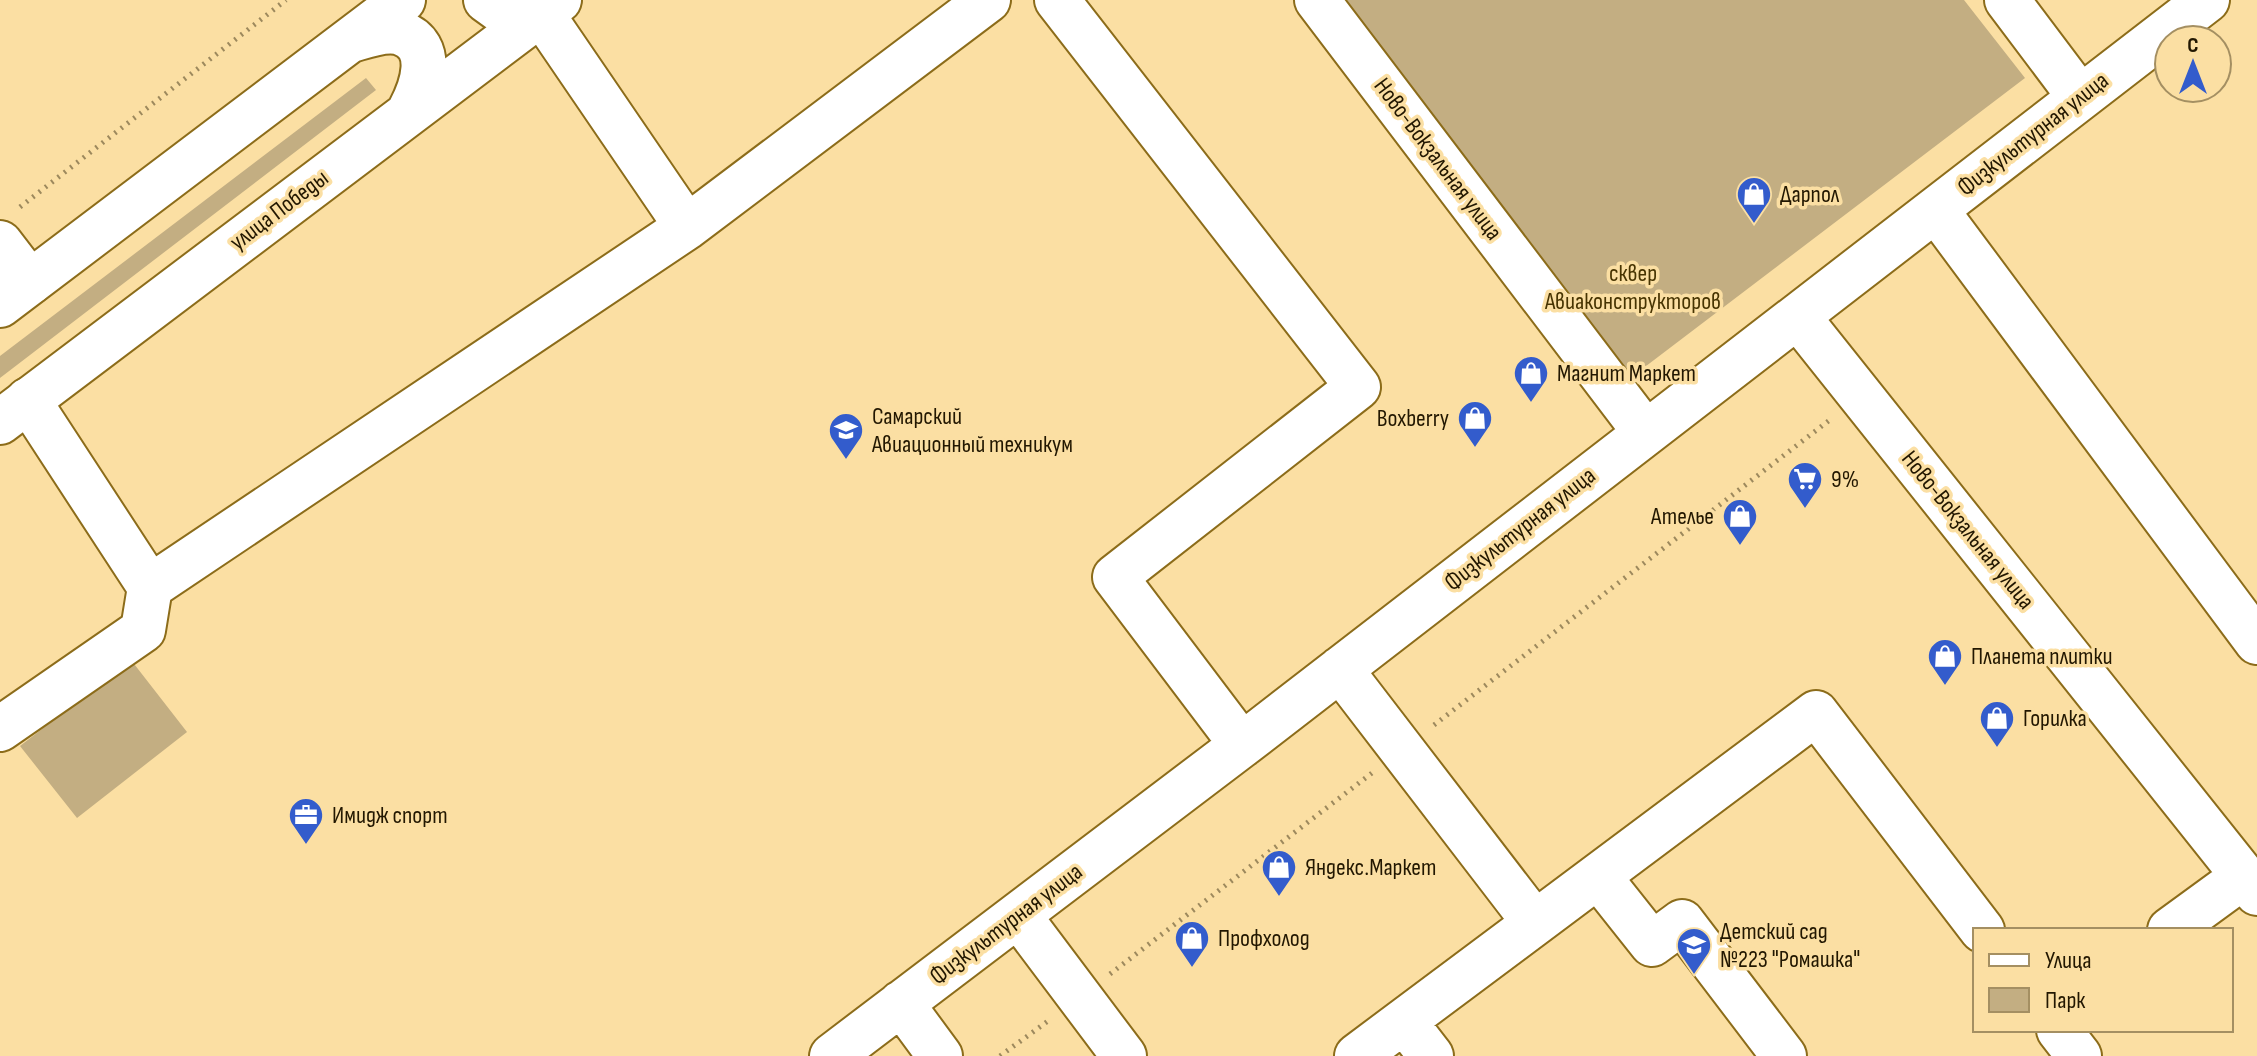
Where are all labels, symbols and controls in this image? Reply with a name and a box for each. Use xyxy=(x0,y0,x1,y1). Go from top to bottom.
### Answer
north arrow xyxy=(2153,24,2233,104)
text: С xyxy=(2187,32,2199,59)
street label: Физкультурная улица xyxy=(1952,66,2114,202)
street label: Ново-Вокзальная улица xyxy=(1368,72,1508,246)
street label: улица Победы xyxy=(224,164,334,256)
shop icon: Дарпол xyxy=(1735,175,1773,225)
place label: Дарпол xyxy=(1780,180,1840,209)
park label: сквер Авиаконструкторов xyxy=(1544,259,1721,316)
shop icon: Магнит Маркет xyxy=(1512,354,1550,404)
place label: Магнит Маркет xyxy=(1557,359,1696,388)
shop icon: Boxberry xyxy=(1456,399,1494,449)
place label: Самарский Авиационный техникум xyxy=(871,402,1073,459)
place label: Boxberry xyxy=(1377,404,1449,433)
school or university icon: Самарский Авиационный техникум xyxy=(827,411,865,461)
street label: Ново-Вокзальная улица xyxy=(1895,445,2041,615)
supermarket icon: 9% xyxy=(1786,460,1824,510)
street label: Физкультурная улица xyxy=(1439,461,1601,597)
place label: 9% xyxy=(1831,465,1859,494)
shop icon: Ателье xyxy=(1721,497,1759,547)
place label: Ателье xyxy=(1650,502,1714,531)
shop icon: Планета плитки xyxy=(1926,637,1964,687)
place label: Планета плитки xyxy=(1971,642,2112,671)
shop icon: Горилка xyxy=(1978,699,2016,749)
place label: Горилка xyxy=(2023,704,2087,733)
office icon: Имидж спорт xyxy=(287,796,325,846)
place label: Имидж спорт xyxy=(332,801,448,830)
shop icon: Яндекс.Маркет xyxy=(1260,848,1298,898)
place label: Яндекс.Маркет xyxy=(1305,853,1436,882)
street label: Физкультурная улица xyxy=(924,857,1088,991)
place label: Детский сад №223 "Ромашка" xyxy=(1720,917,1860,974)
shop icon: Профхолод xyxy=(1173,919,1211,969)
place label: Профхолод xyxy=(1218,924,1310,953)
school or university icon: Детский сад №223 "Ромашка" xyxy=(1675,926,1713,976)
legend xyxy=(1973,928,2233,1032)
text: Улица xyxy=(2045,946,2091,975)
text: Парк xyxy=(2045,986,2086,1015)

